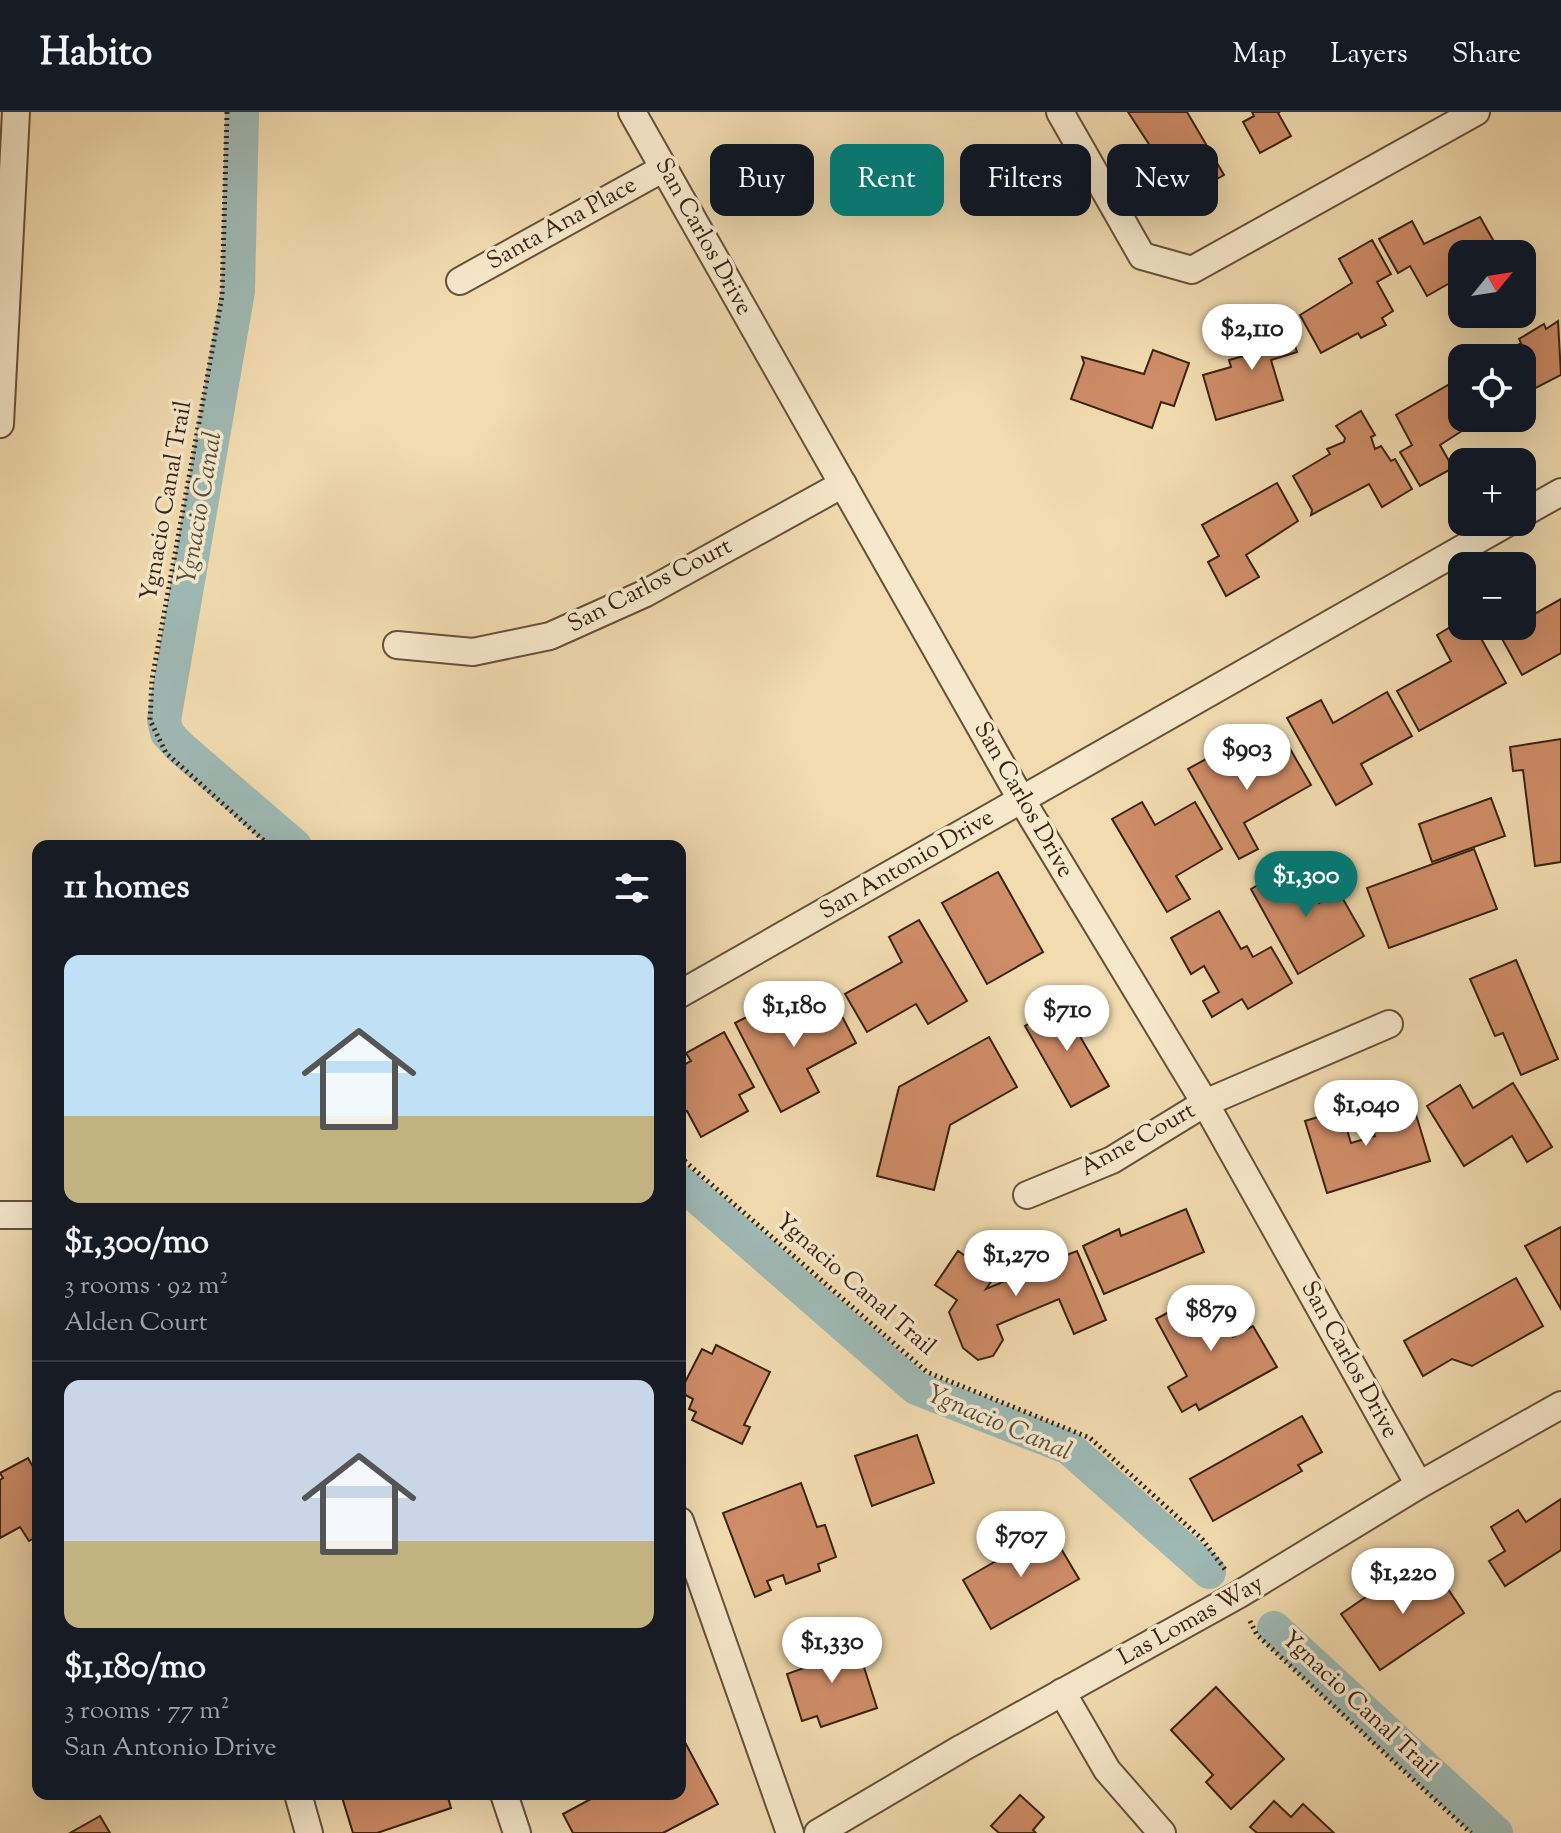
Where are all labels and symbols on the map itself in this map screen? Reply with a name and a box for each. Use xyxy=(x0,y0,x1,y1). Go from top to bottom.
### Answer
street label: San Carlos Drive xyxy=(646,152,760,322)
street label: Santa Ana Place xyxy=(481,169,643,279)
north arrow xyxy=(1448,240,1536,328)
pin: $2,110 xyxy=(1187,304,1317,372)
street label: Ygnacio Canal Trail xyxy=(133,398,201,604)
water label: Ygnacio Canal xyxy=(169,429,233,587)
street label: San Carlos Court xyxy=(562,530,738,642)
street label: San Carlos Drive xyxy=(964,716,1082,884)
pin: $903 xyxy=(1200,724,1294,792)
street label: San Antonio Drive xyxy=(814,801,1000,929)
pin: $1,300 xyxy=(1241,851,1371,919)
pin: $1,180 xyxy=(729,981,859,1049)
pin: $710 xyxy=(1020,985,1114,1053)
pin: $1,040 xyxy=(1301,1080,1431,1148)
street label: Anne Court xyxy=(1074,1094,1202,1186)
street label: Ygnacio Canal Trail xyxy=(767,1206,943,1364)
pin: $1,270 xyxy=(951,1230,1081,1298)
street label: San Carlos Drive xyxy=(1292,1275,1406,1445)
pin: $879 xyxy=(1164,1285,1258,1353)
water label: Ygnacio Canal xyxy=(921,1377,1077,1471)
pin: $707 xyxy=(974,1511,1068,1579)
pin: $1,220 xyxy=(1338,1548,1468,1616)
street label: Las Lomas Way xyxy=(1112,1567,1270,1675)
pin: $1,330 xyxy=(767,1617,897,1685)
street label: Ygnacio Canal Trail xyxy=(1273,1623,1445,1787)

